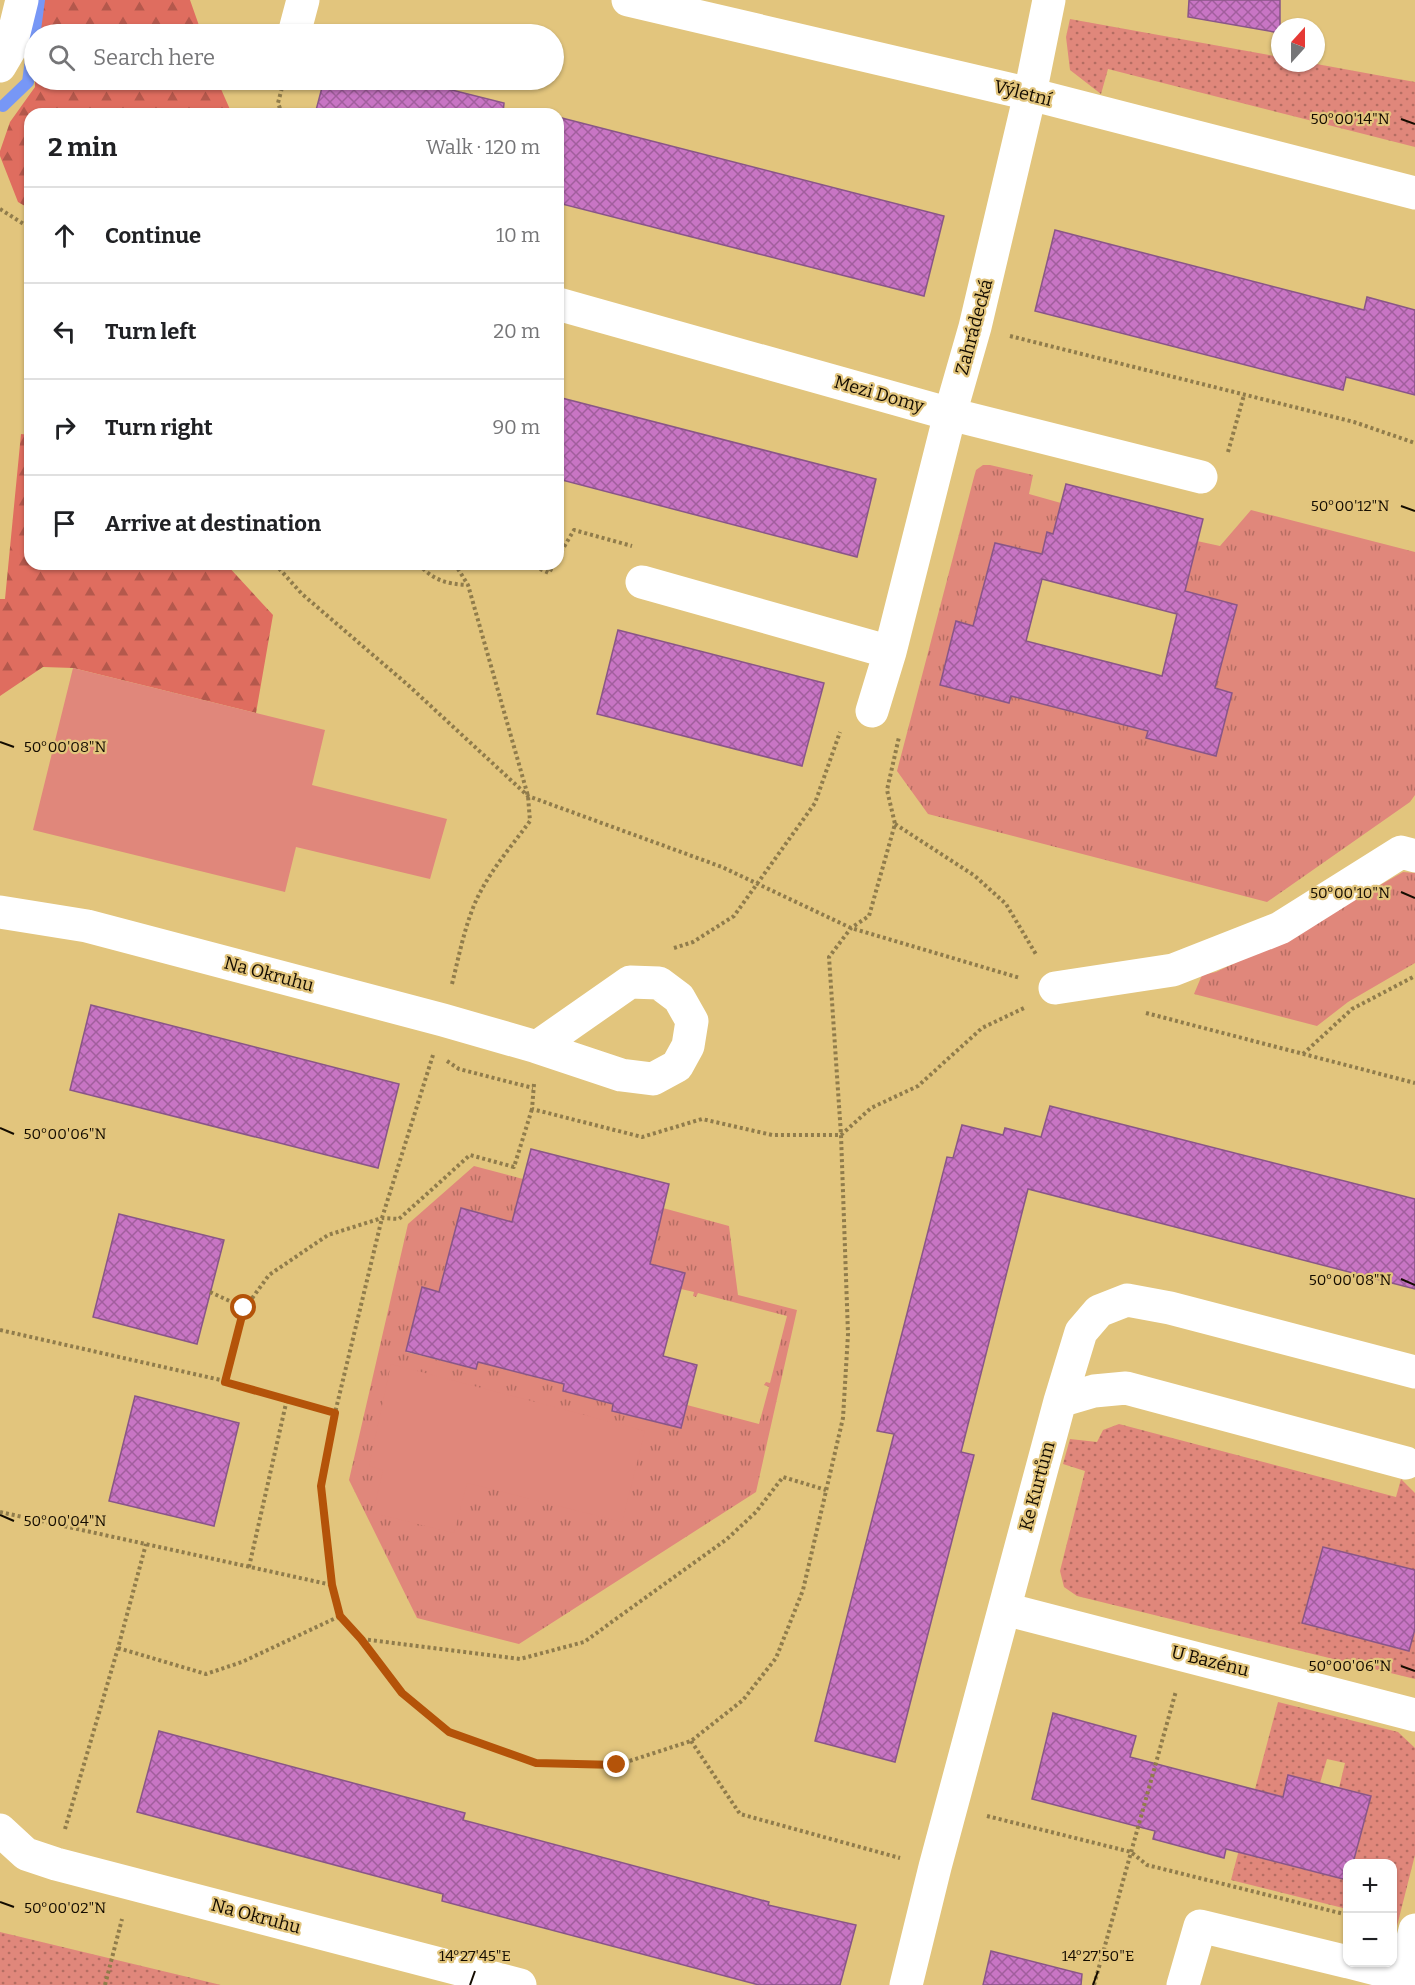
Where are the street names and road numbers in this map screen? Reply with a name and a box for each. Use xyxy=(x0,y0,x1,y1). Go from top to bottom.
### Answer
street label: Výletní xyxy=(992,75,1055,111)
street label: Zahrádecká xyxy=(951,277,997,377)
street label: Mezi Domy xyxy=(832,371,927,417)
street label: Na Okruhu xyxy=(222,951,316,997)
street label: Ke Kurtům xyxy=(1015,1439,1059,1533)
street label: U Bazénu xyxy=(1169,1641,1251,1681)
street label: Na Okruhu xyxy=(209,1893,303,1939)

